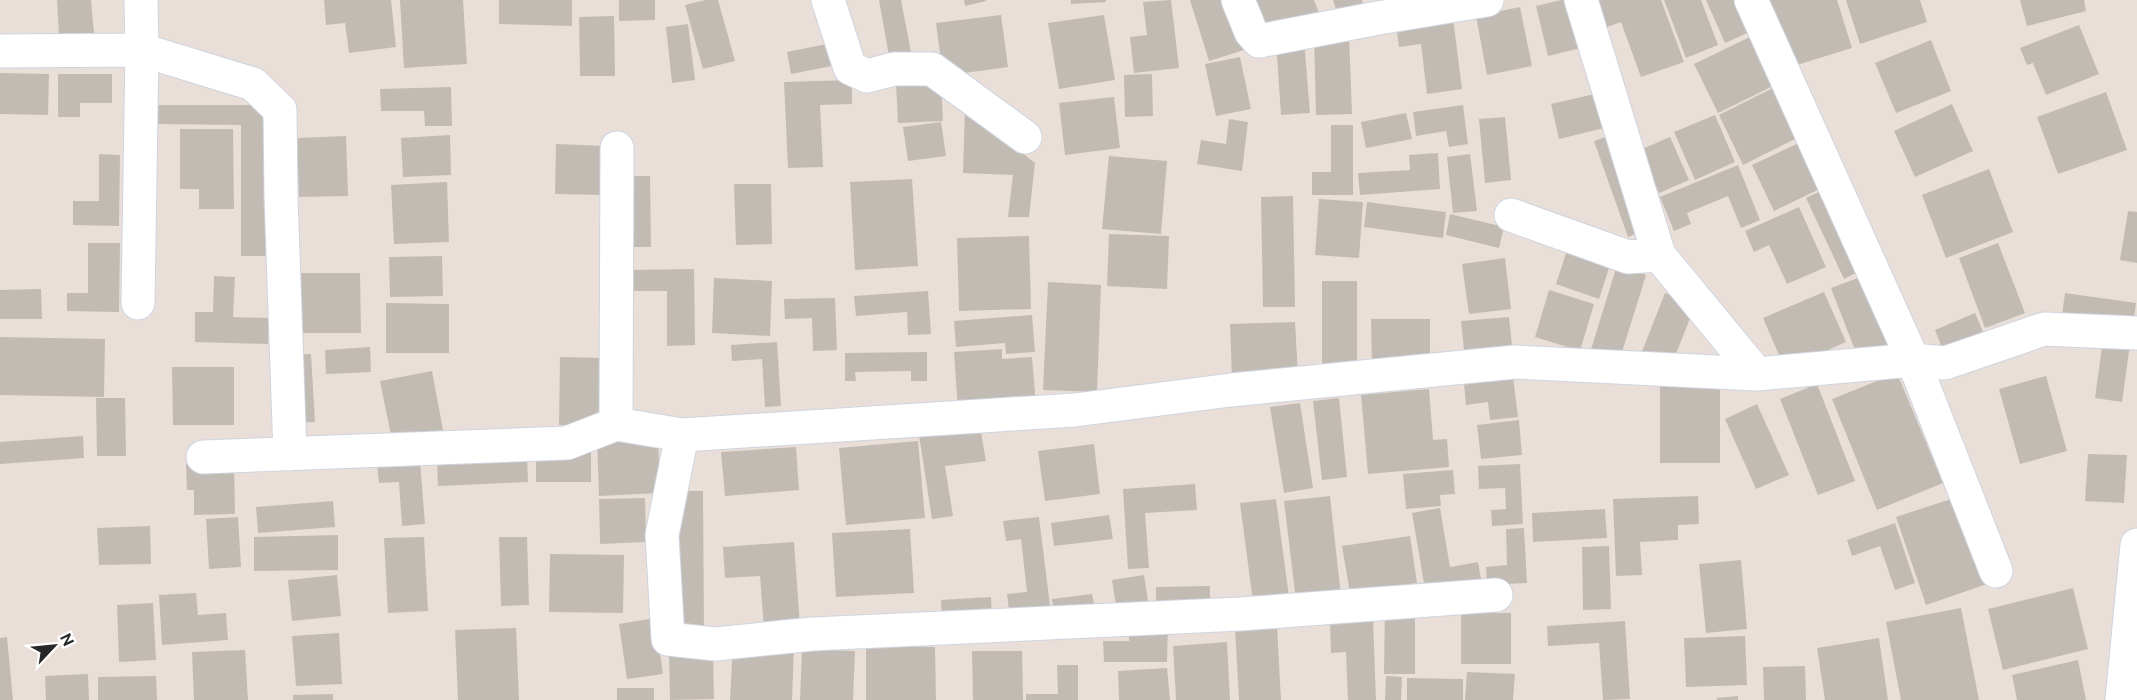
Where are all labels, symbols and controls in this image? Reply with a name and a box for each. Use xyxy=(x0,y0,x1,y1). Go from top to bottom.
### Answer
north arrow xyxy=(24,616,84,676)
text: N xyxy=(57,630,78,649)

